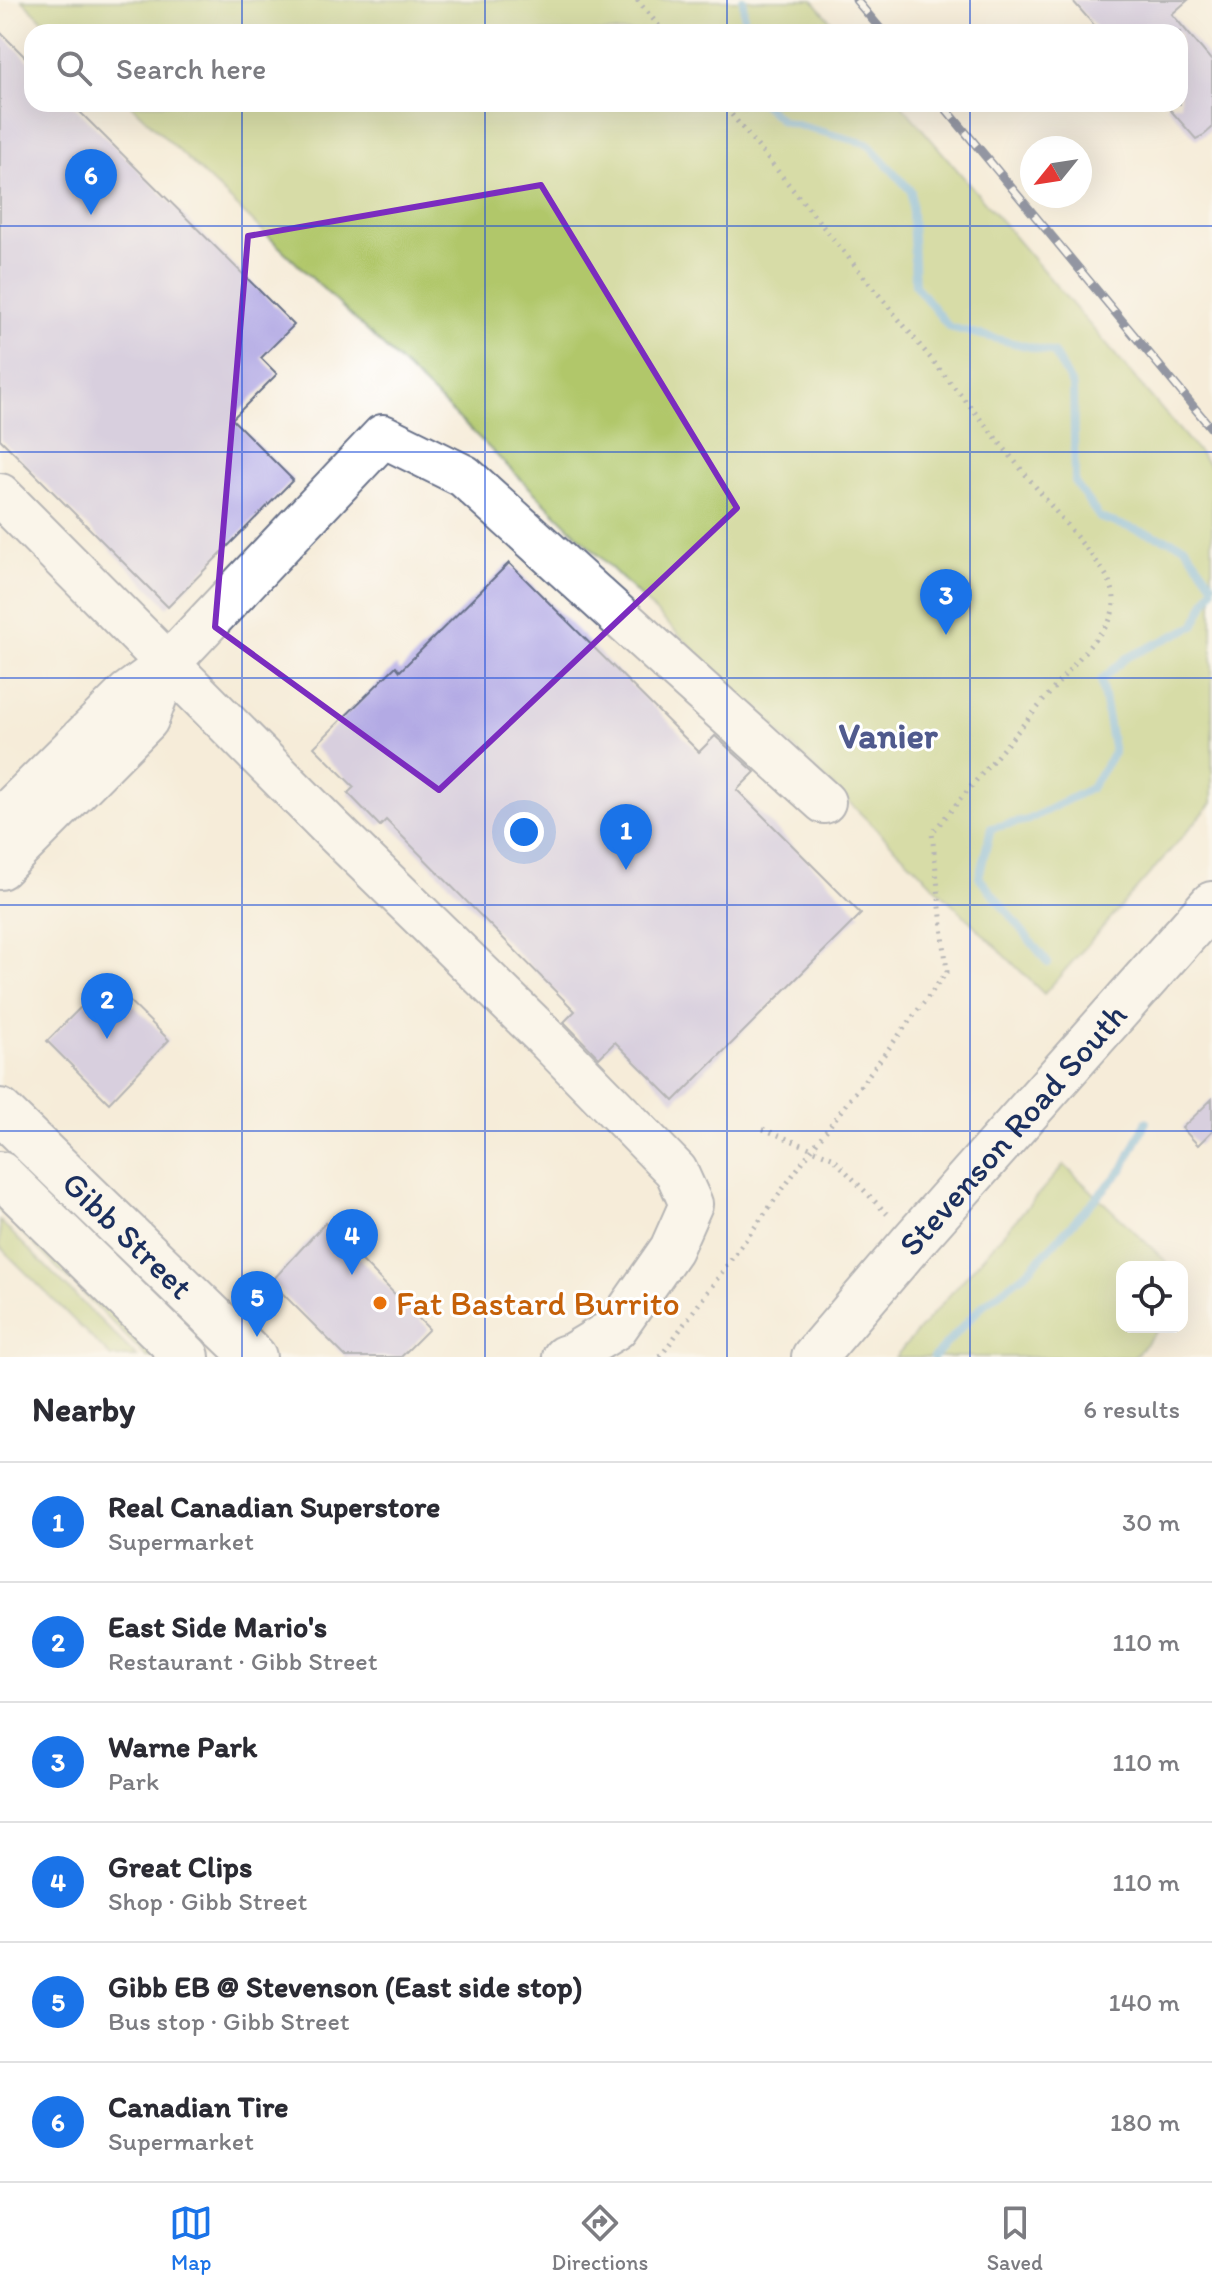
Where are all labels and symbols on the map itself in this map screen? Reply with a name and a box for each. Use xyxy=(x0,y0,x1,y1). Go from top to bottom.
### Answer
north arrow xyxy=(1020,136,1092,208)
pin: 6 xyxy=(65,149,117,215)
pin: 3 xyxy=(920,569,972,635)
district label: Vanier xyxy=(839,714,938,757)
pin: 1 xyxy=(600,804,652,870)
your location xyxy=(504,812,544,852)
pin: 2 xyxy=(81,973,133,1039)
street label: Stevenson Road South xyxy=(890,995,1135,1264)
street label: Gibb Street xyxy=(54,1162,202,1307)
pin: 4 xyxy=(326,1209,378,1275)
pin: 5 xyxy=(231,1271,283,1337)
place label: Fat Bastard Burrito xyxy=(396,1283,680,1324)
marker: Fat Bastard Burrito xyxy=(371,1294,389,1312)

